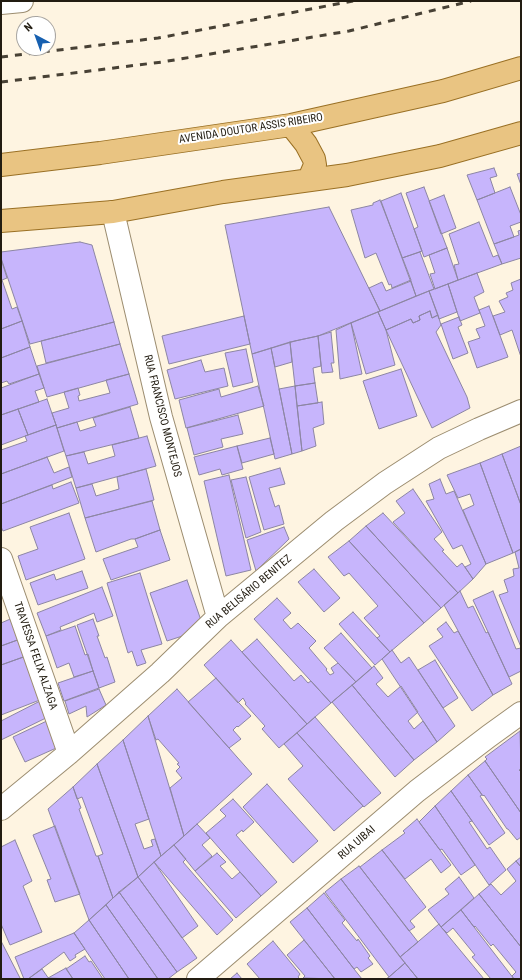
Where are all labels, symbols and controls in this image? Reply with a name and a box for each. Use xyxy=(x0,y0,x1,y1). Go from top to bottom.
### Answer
north arrow xyxy=(16,16,56,56)
text: N xyxy=(22,20,35,34)
street label: AVENIDA DOUTOR ASSIS RIBEIRO xyxy=(178,111,324,147)
street label: RUA FRANCISCO MONTEJOS xyxy=(140,354,184,478)
street label: RUA BELISÁRIO BENITEZ xyxy=(203,552,295,632)
street label: TRAVESSA FELIX ALZAGA xyxy=(10,600,60,712)
street label: RUA UIBAI xyxy=(336,823,378,863)

